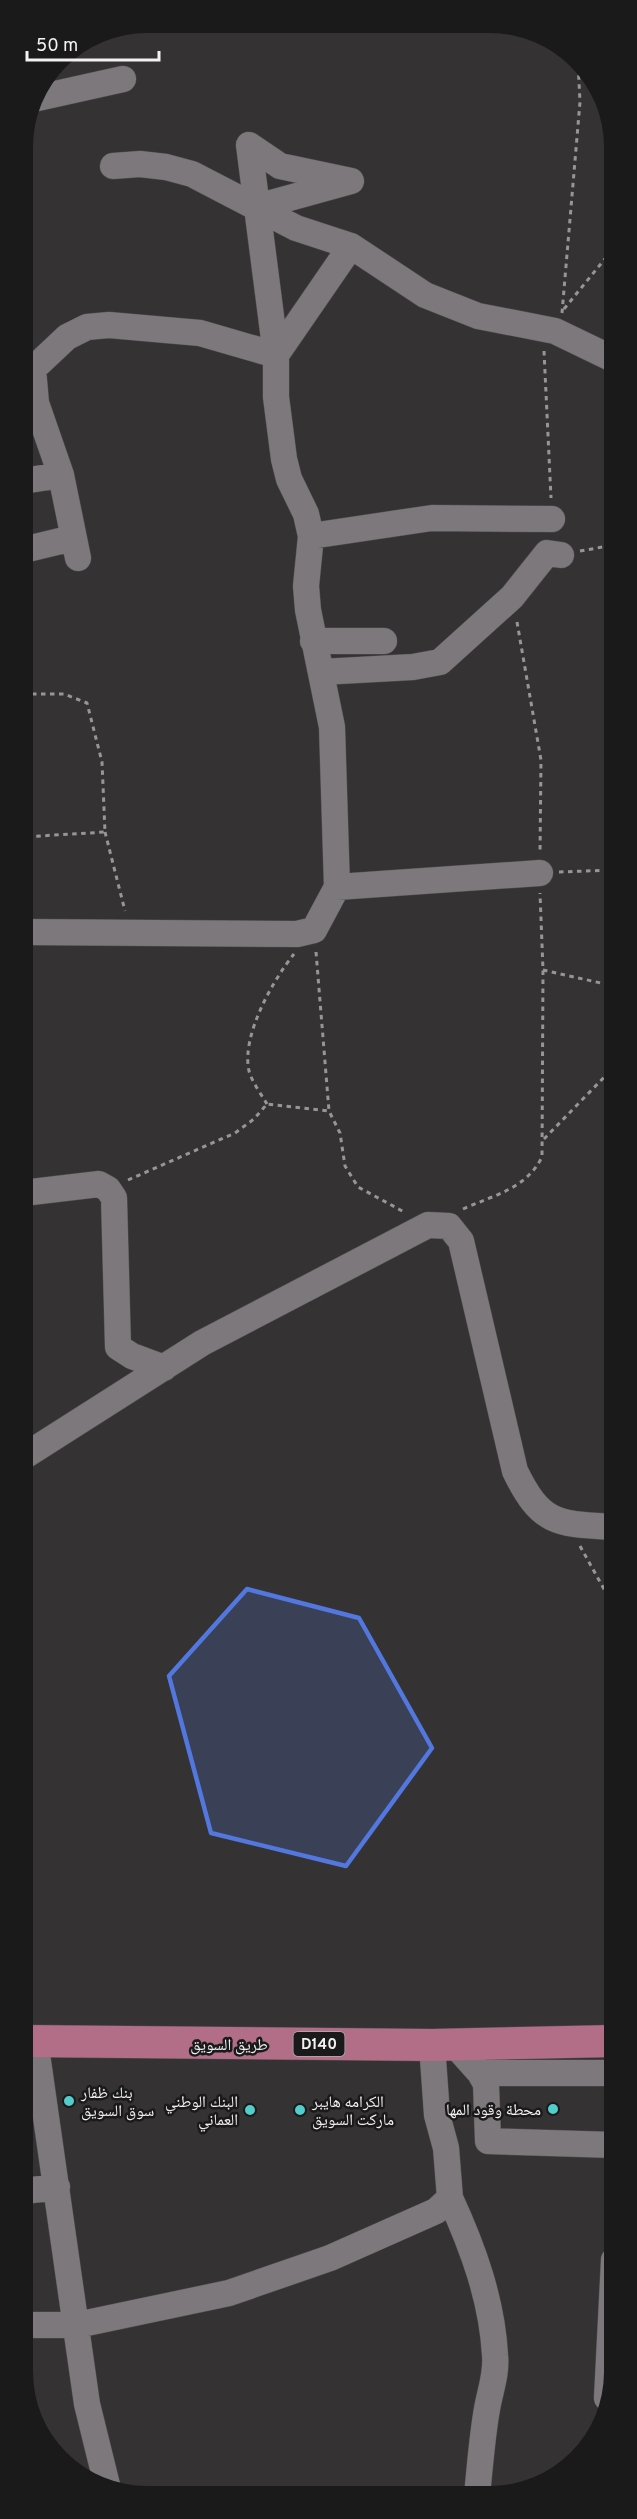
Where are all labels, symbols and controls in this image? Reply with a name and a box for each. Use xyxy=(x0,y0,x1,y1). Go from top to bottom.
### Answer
scale bar xyxy=(27,24,159,62)
text: 50 m xyxy=(36,35,78,58)
road number: D140 xyxy=(294,2032,344,2056)
street label: طريق السويق xyxy=(190,2036,268,2056)
place label: بنك ظفار سوق السويق xyxy=(80,2084,154,2122)
place label: البنك الوطني العماني xyxy=(165,2093,238,2132)
place label: الكرامه هايبر ماركت السويق xyxy=(311,2093,394,2131)
marker: بنك ظفار سوق السويق xyxy=(62,2094,76,2108)
place label: محطة وقود المها xyxy=(446,2101,541,2121)
marker: محطة وقود المها xyxy=(546,2102,560,2116)
marker: البنك الوطني العماني xyxy=(243,2103,257,2117)
marker: الكرامه هايبر ماركت السويق xyxy=(293,2103,307,2117)

